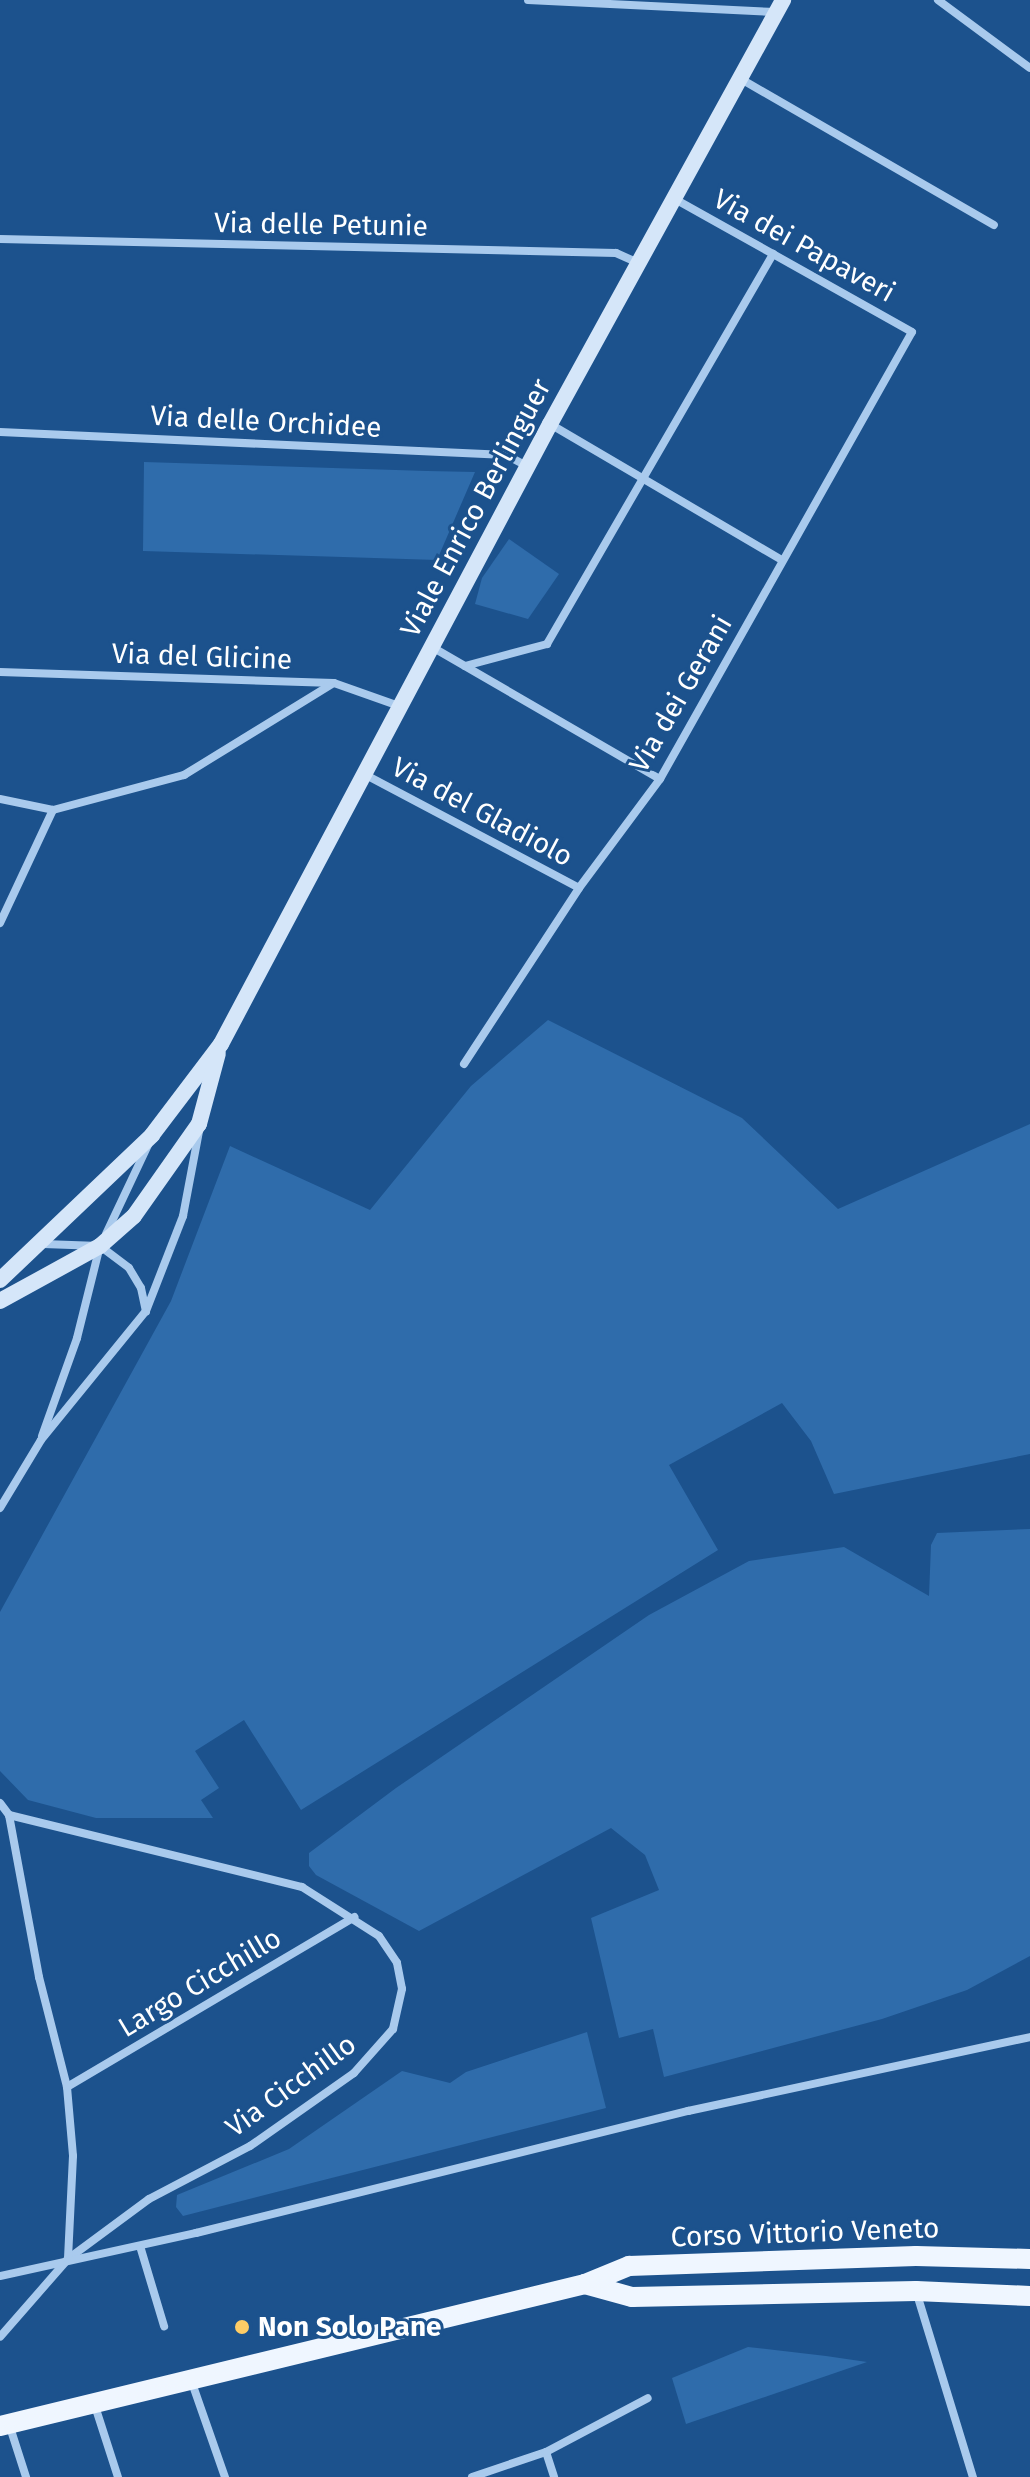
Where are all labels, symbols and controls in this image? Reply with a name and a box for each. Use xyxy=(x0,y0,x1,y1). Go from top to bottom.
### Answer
street label: Via dei Papaveri xyxy=(707,182,901,310)
street label: Via delle Petunie xyxy=(214,206,428,244)
street label: Viale Enrico Berlinguer xyxy=(394,373,558,643)
street label: Via delle Orchidee xyxy=(150,399,382,445)
street label: Via dei Gerani xyxy=(623,610,739,778)
street label: Via del Glicine xyxy=(111,637,293,677)
street label: Via del Gladiolo xyxy=(386,750,578,874)
street label: Largo Cicchillo xyxy=(113,1921,287,2045)
street label: Via Cicchillo xyxy=(219,2027,363,2145)
street label: Corso Vittorio Veneto xyxy=(670,2212,940,2254)
place label: Non Solo Pane xyxy=(258,2310,442,2344)
marker: Non Solo Pane xyxy=(233,2318,251,2336)

